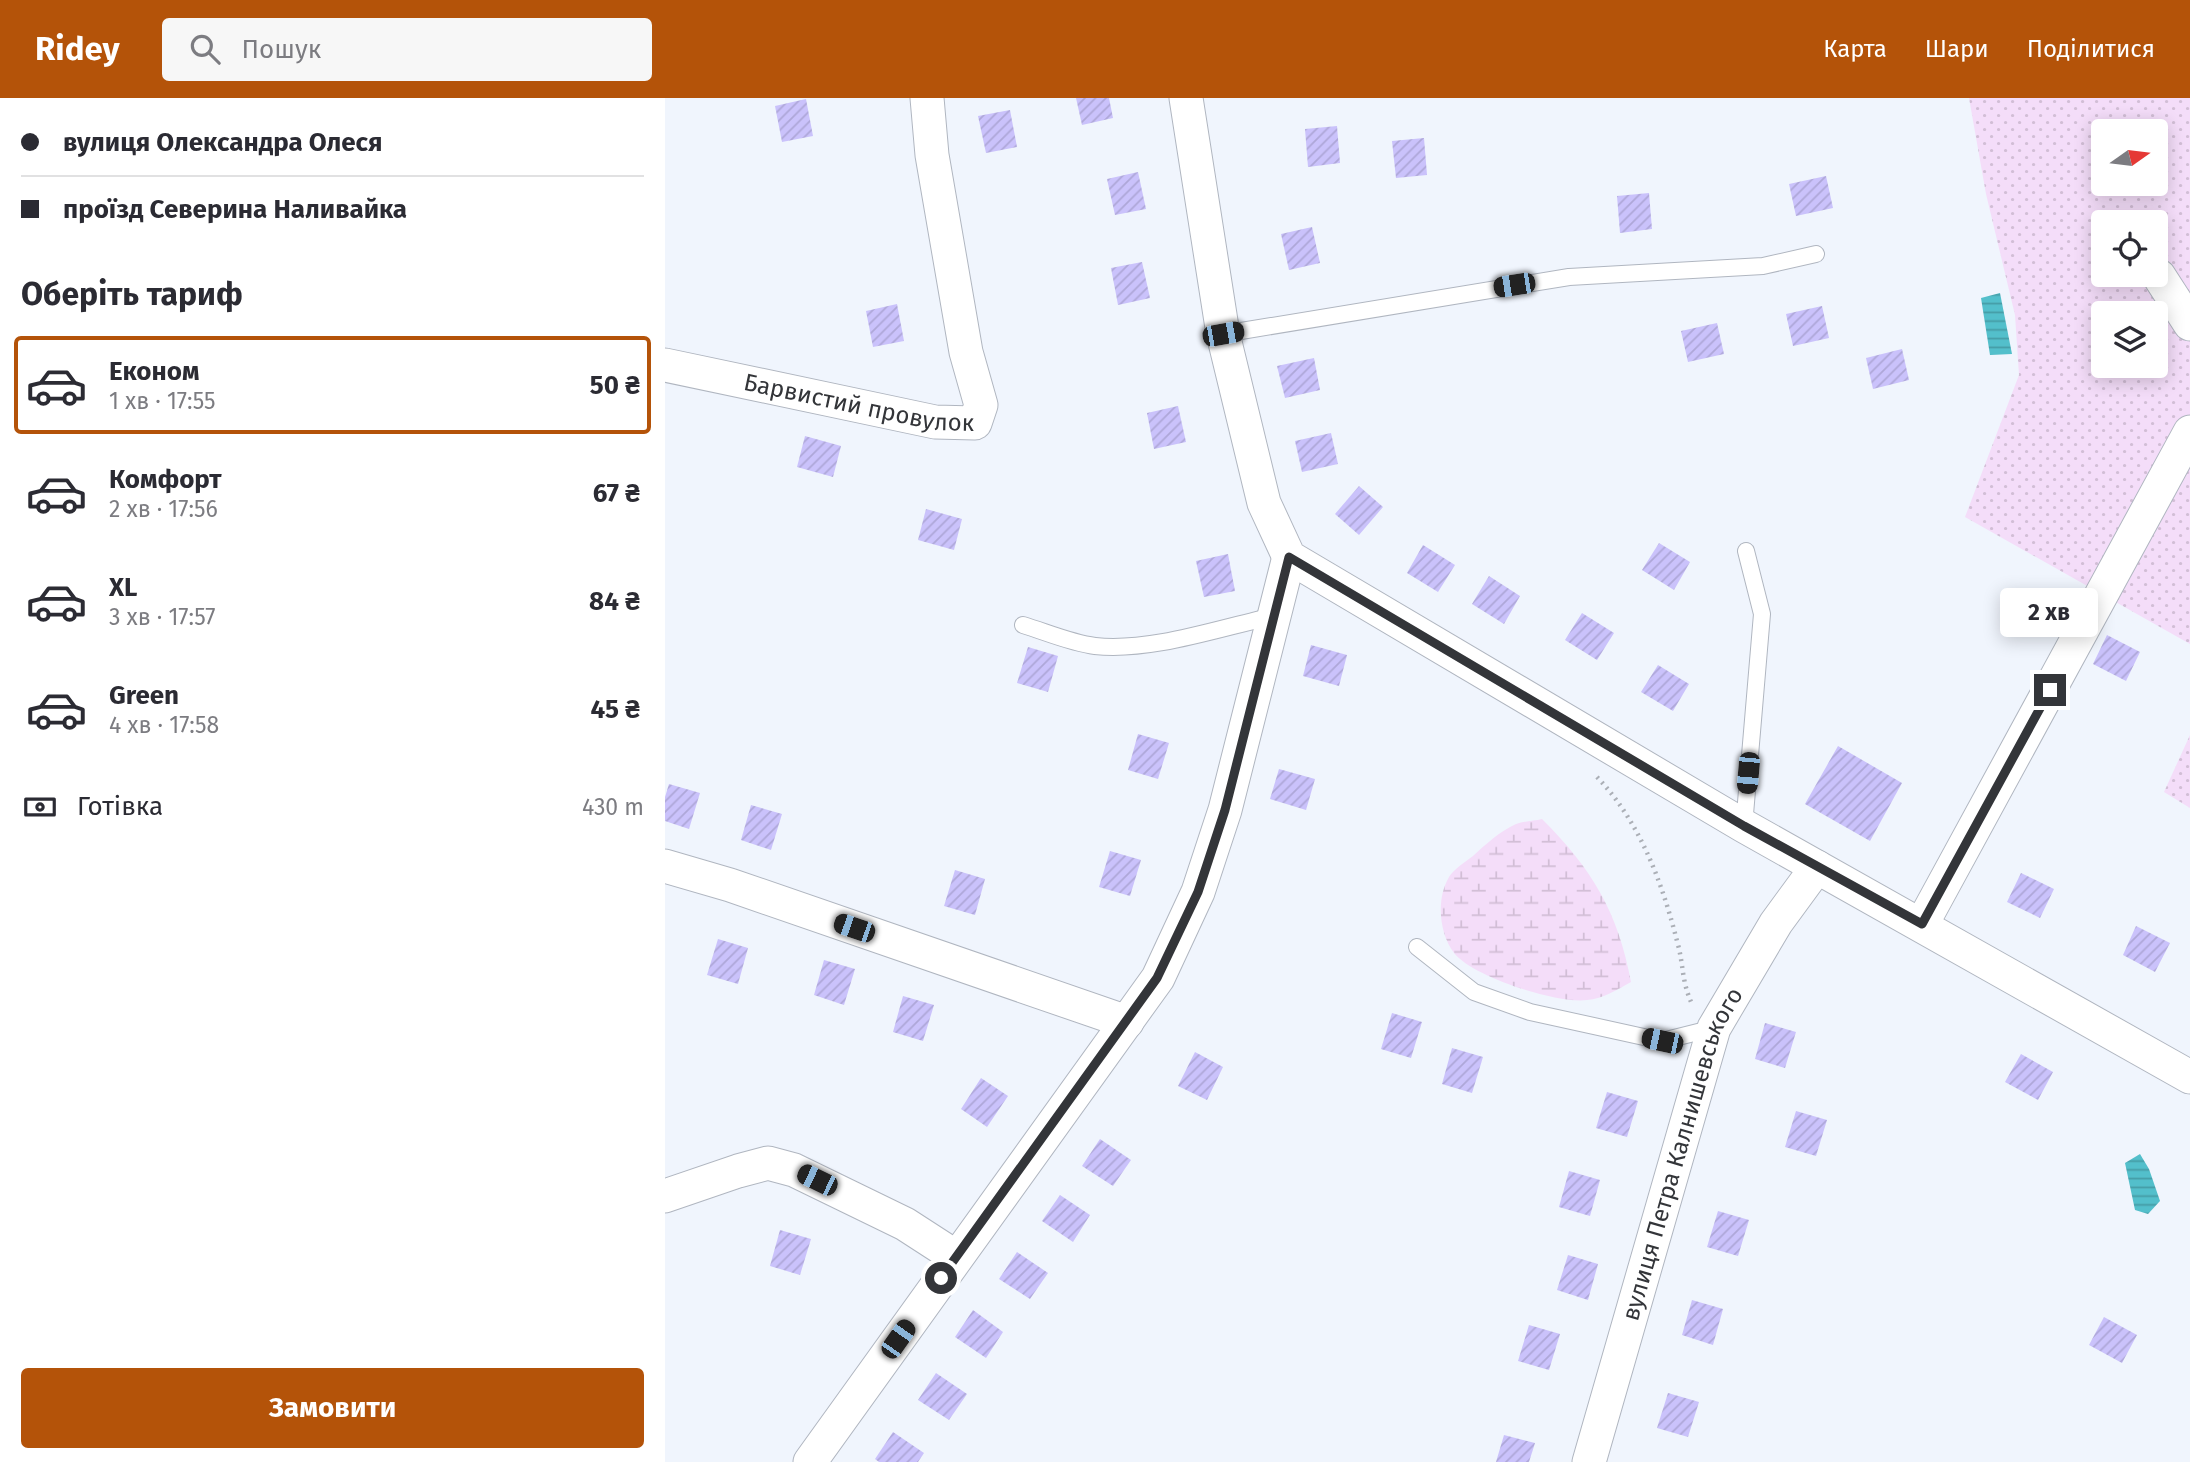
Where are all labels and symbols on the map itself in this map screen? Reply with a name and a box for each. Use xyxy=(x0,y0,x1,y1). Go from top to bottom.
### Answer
north arrow xyxy=(2091,119,2168,196)
car xyxy=(1492,271,1537,299)
car xyxy=(1201,320,1246,348)
street label: Барвистий провулок xyxy=(741,368,975,437)
callout: 2 хв xyxy=(2001,588,2099,638)
route end xyxy=(2034,674,2066,706)
car xyxy=(1736,751,1761,795)
car xyxy=(831,911,878,945)
street label: вулиця Петра Калнишевського xyxy=(1616,982,1749,1324)
car xyxy=(1640,1026,1685,1056)
car xyxy=(794,1161,841,1199)
route start xyxy=(925,1262,957,1294)
car xyxy=(878,1316,919,1362)

